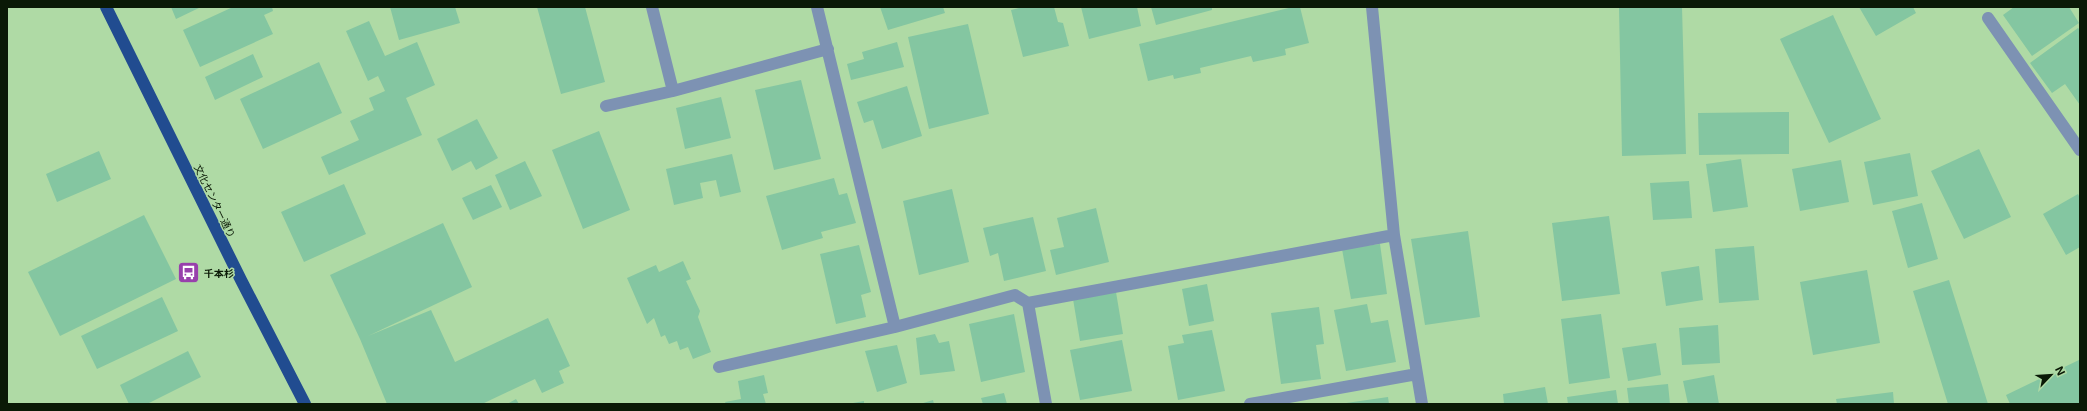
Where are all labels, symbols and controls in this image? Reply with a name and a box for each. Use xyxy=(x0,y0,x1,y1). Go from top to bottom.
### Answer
street label: 文化センター通り xyxy=(192,162,238,240)
bus stop icon: 千本杉 xyxy=(176,260,202,286)
place label: 千本杉 xyxy=(204,267,234,279)
north arrow xyxy=(2031,355,2071,395)
text: N xyxy=(2052,364,2068,378)

